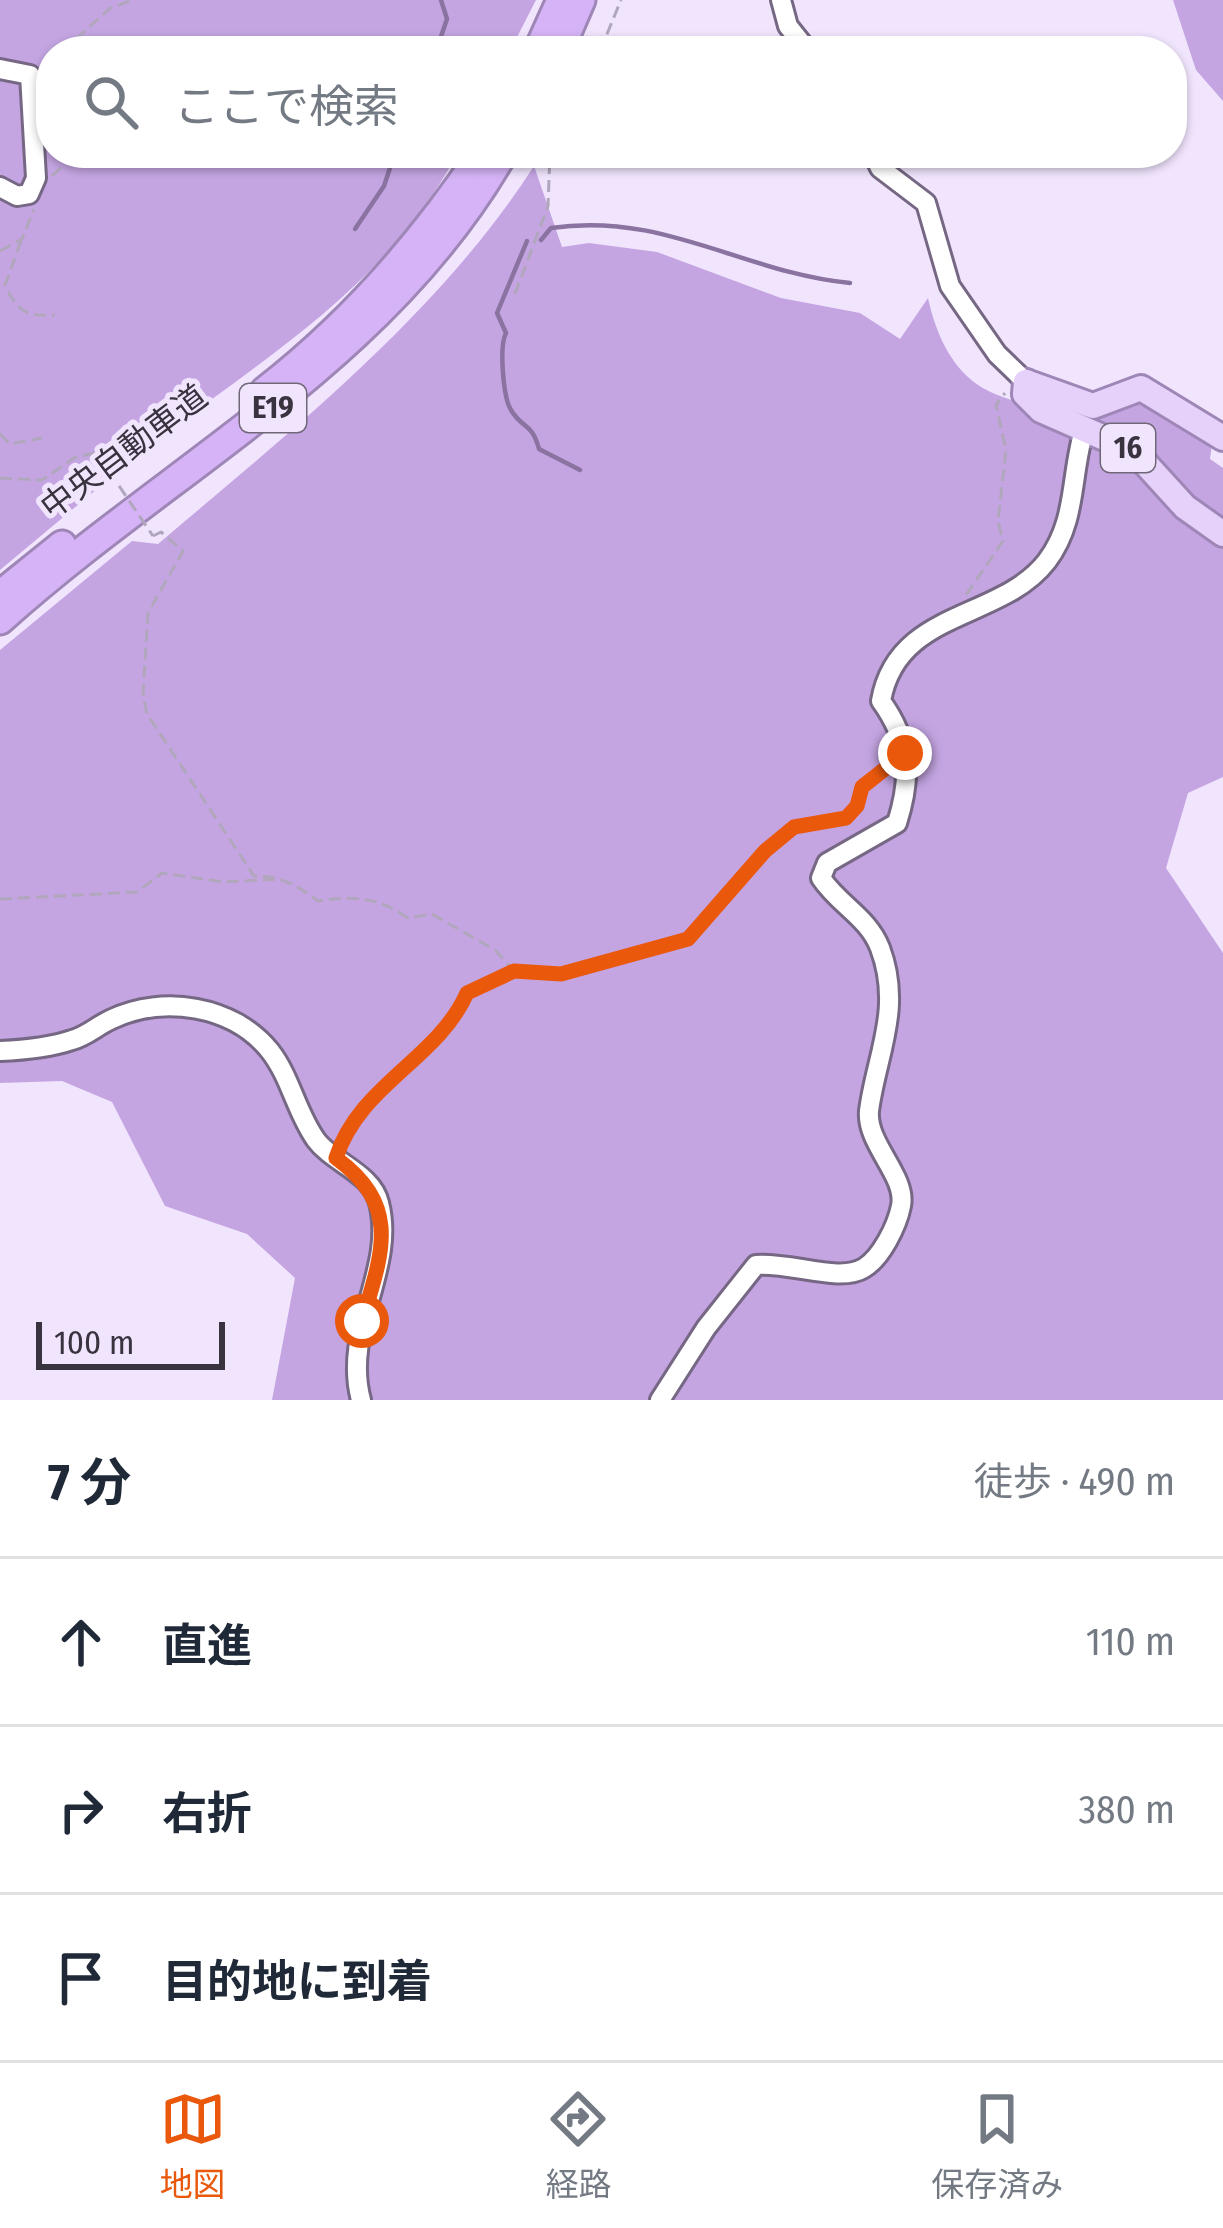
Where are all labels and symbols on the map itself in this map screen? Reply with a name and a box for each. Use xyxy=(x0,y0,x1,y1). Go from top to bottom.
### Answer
street label: 中央自動車道 xyxy=(33,376,215,528)
road number: E19 xyxy=(240,384,306,432)
road number: 16 xyxy=(1101,424,1155,472)
route end xyxy=(878,726,932,780)
route start xyxy=(335,1294,389,1348)
scale bar xyxy=(36,1316,225,1369)

